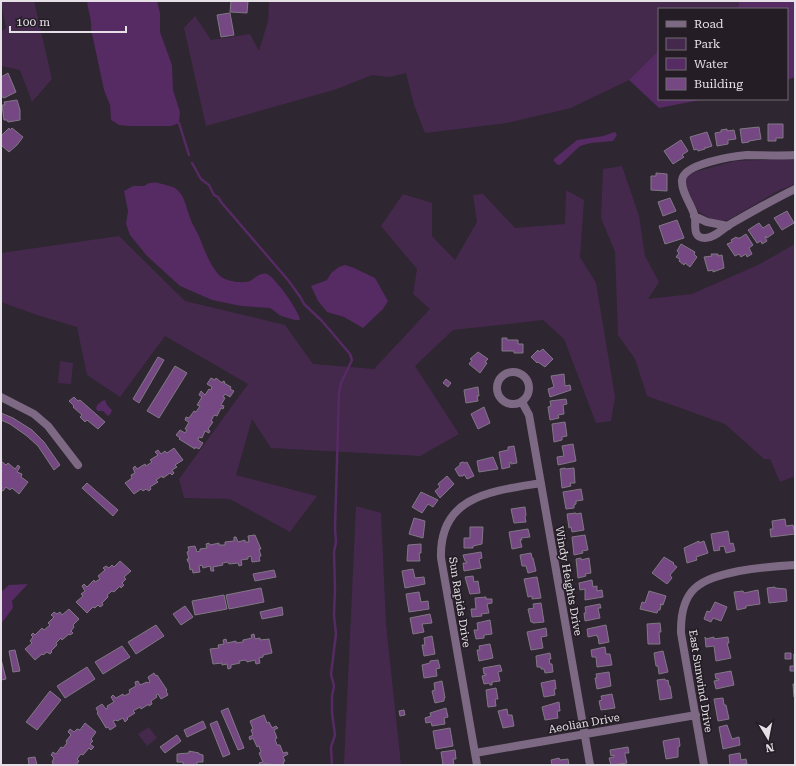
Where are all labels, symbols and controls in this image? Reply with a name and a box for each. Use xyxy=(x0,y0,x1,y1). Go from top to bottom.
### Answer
scale bar xyxy=(10,8,126,34)
legend xyxy=(658,8,788,100)
text: 100 m xyxy=(16,15,50,29)
text: Road xyxy=(694,17,724,31)
text: Park xyxy=(694,37,721,51)
text: Water xyxy=(694,57,728,71)
text: Building xyxy=(694,77,743,91)
street label: Windy Heights Drive xyxy=(552,525,585,637)
street label: Sun Rapids Drive xyxy=(446,556,473,648)
street label: East Sunwind Drive xyxy=(686,629,715,734)
street label: Aeolian Drive xyxy=(547,711,621,736)
north arrow xyxy=(748,718,788,758)
text: N xyxy=(764,740,775,755)

